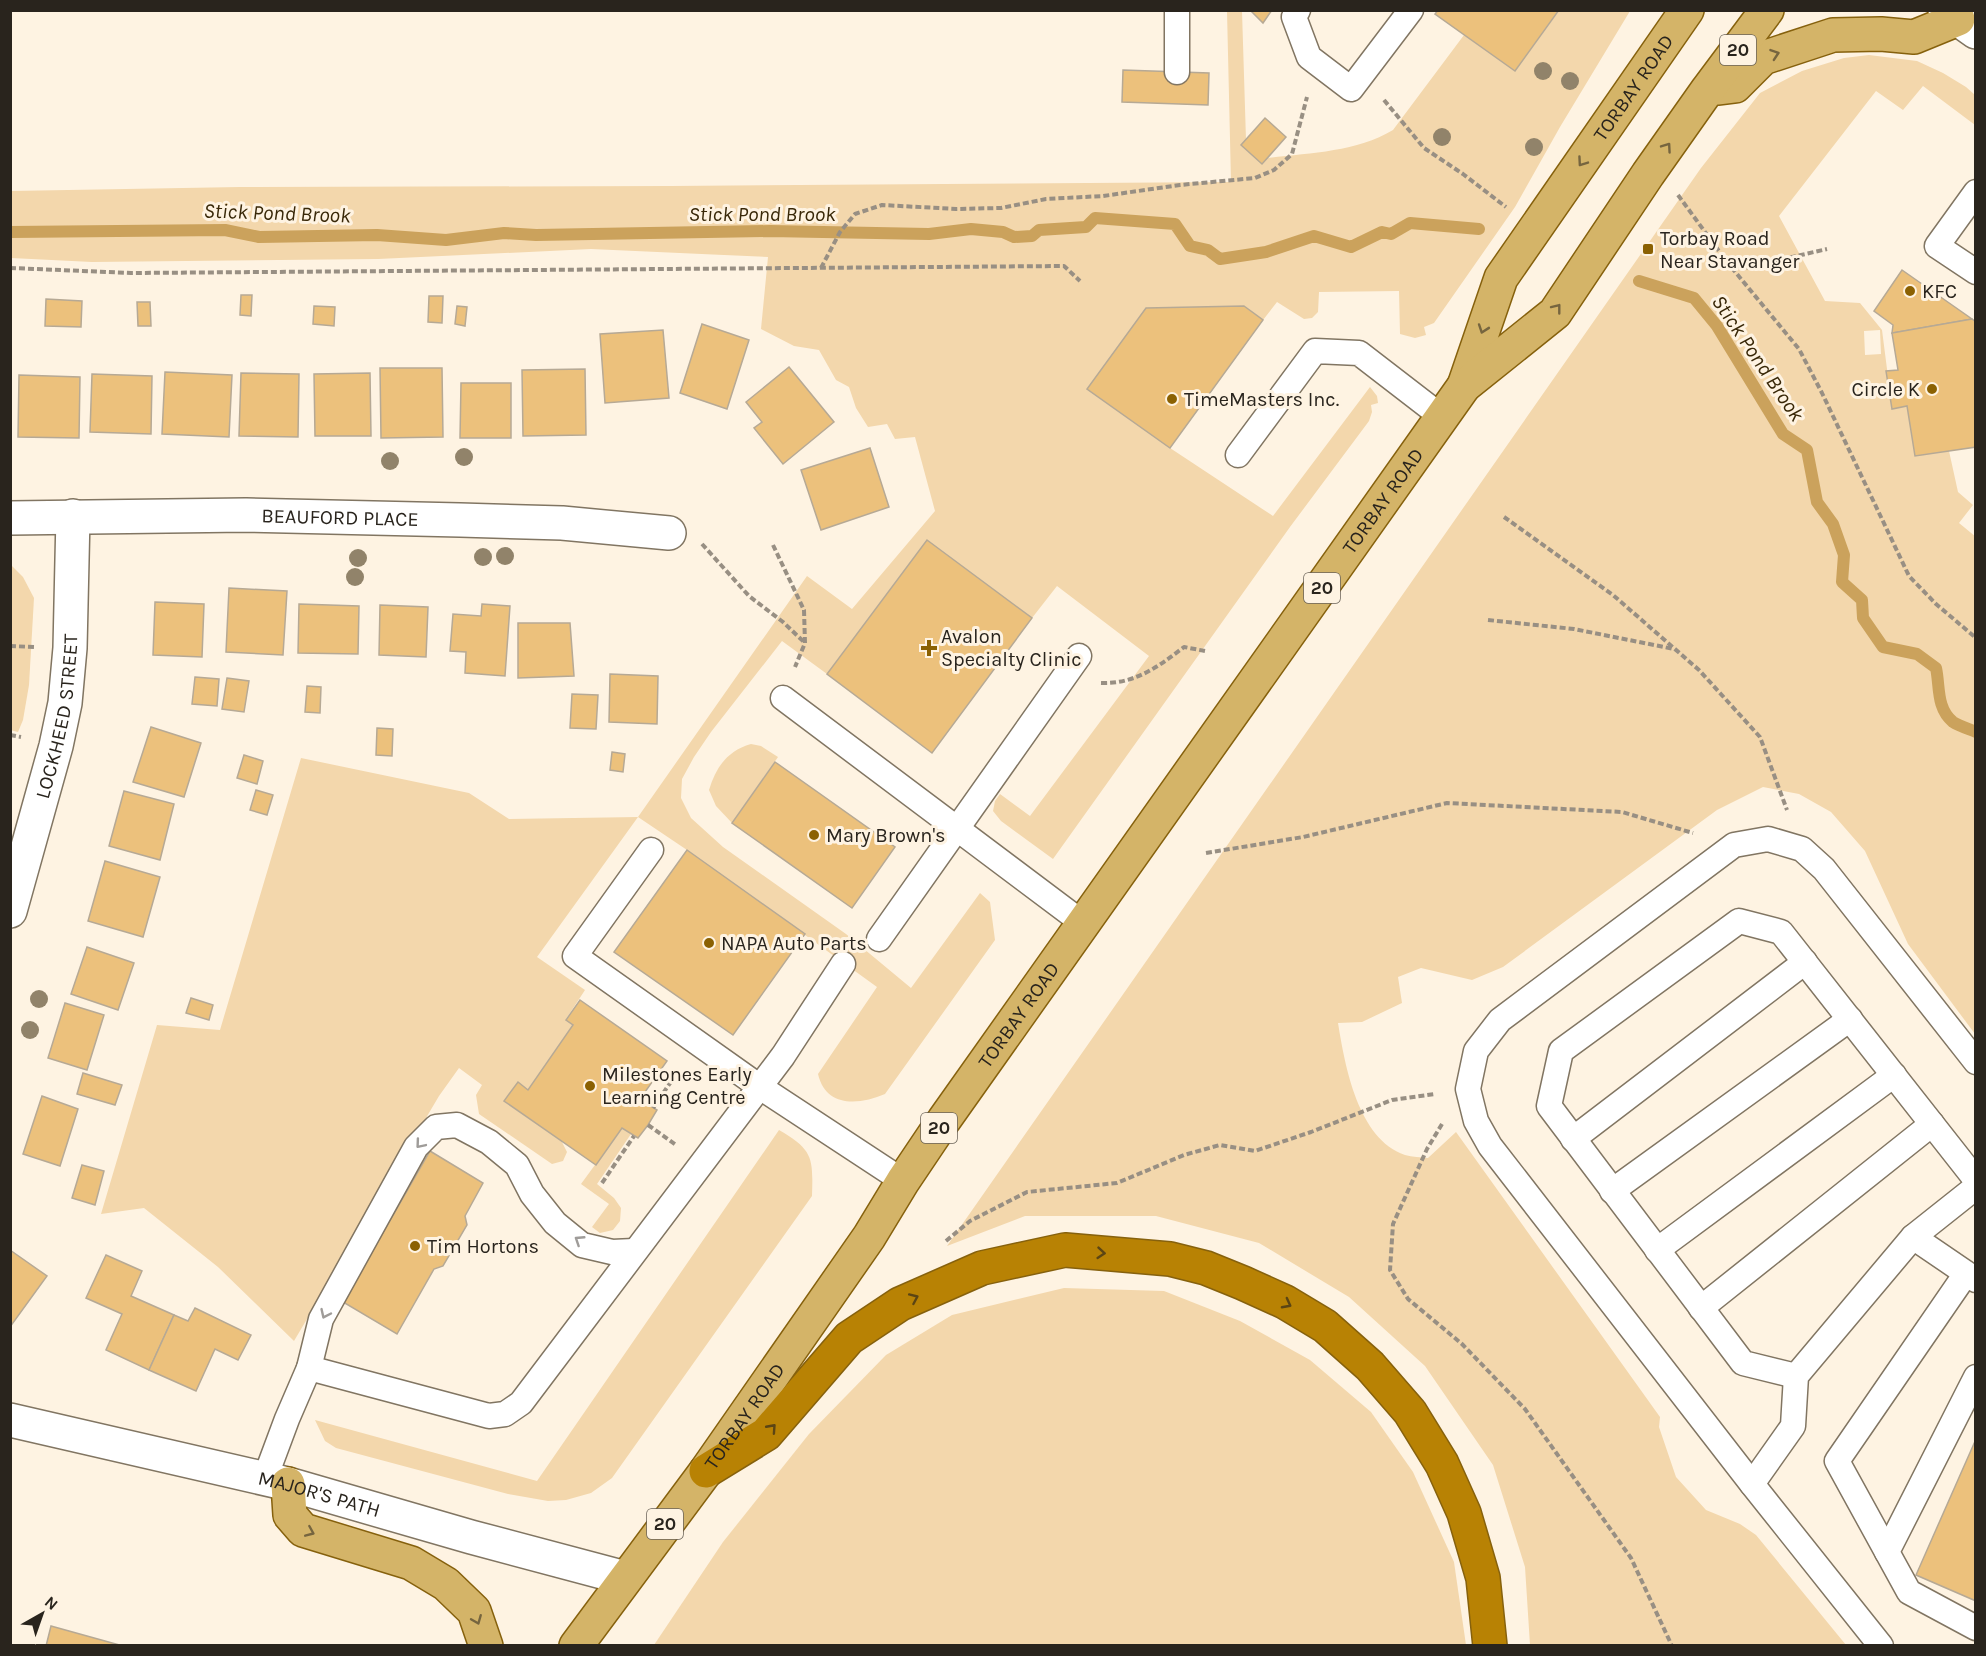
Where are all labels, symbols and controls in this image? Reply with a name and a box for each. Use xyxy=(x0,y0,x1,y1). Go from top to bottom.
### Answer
street label: TORBAY ROAD xyxy=(1589,30,1678,145)
road number: 20 xyxy=(1720,35,1756,65)
one-way arrow xyxy=(1769,49,1780,61)
one-way arrow xyxy=(1660,143,1671,154)
one-way arrow xyxy=(1578,156,1589,167)
water label: Stick Pond Brook xyxy=(203,198,351,228)
water label: Stick Pond Brook xyxy=(688,202,836,226)
place label: Torbay Road Near Stavanger xyxy=(1660,227,1800,273)
marker: Torbay Road Near Stavanger xyxy=(1641,242,1655,256)
place label: KFC xyxy=(1922,280,1957,303)
marker: KFC xyxy=(1903,284,1917,298)
water label: Stick Pond Brook xyxy=(1707,290,1809,426)
one-way arrow xyxy=(1550,304,1561,315)
one-way arrow xyxy=(1478,323,1491,334)
place label: Circle K xyxy=(1851,378,1920,401)
marker: Circle K xyxy=(1925,382,1939,396)
place label: TimeMasters Inc. xyxy=(1184,388,1339,411)
marker: TimeMasters Inc. xyxy=(1165,392,1179,406)
street label: TORBAY ROAD xyxy=(1338,444,1428,558)
street label: BEAUFORD PLACE xyxy=(261,504,419,531)
road number: 20 xyxy=(1304,573,1340,603)
place label: Avalon Specialty Clinic xyxy=(941,625,1082,671)
street label: LOCKHEED STREET xyxy=(31,634,82,801)
marker: Avalon Specialty Clinic xyxy=(922,641,936,655)
place label: Mary Brown's xyxy=(826,824,946,847)
marker: Mary Brown's xyxy=(807,828,821,842)
place label: NAPA Auto Parts xyxy=(721,932,867,955)
marker: NAPA Auto Parts xyxy=(702,936,716,950)
street label: TORBAY ROAD xyxy=(974,958,1064,1073)
place label: Milestones Early Learning Centre xyxy=(602,1063,752,1109)
marker: Milestones Early Learning Centre xyxy=(583,1079,597,1093)
road number: 20 xyxy=(921,1113,957,1143)
one-way arrow xyxy=(417,1137,428,1148)
place label: Tim Hortons xyxy=(427,1235,539,1258)
one-way arrow xyxy=(574,1237,585,1248)
marker: Tim Hortons xyxy=(408,1239,422,1253)
one-way arrow xyxy=(1096,1246,1105,1259)
one-way arrow xyxy=(908,1293,919,1305)
one-way arrow xyxy=(1281,1297,1291,1308)
one-way arrow xyxy=(320,1307,332,1318)
street label: TORBAY ROAD xyxy=(700,1359,790,1474)
one-way arrow xyxy=(765,1424,776,1434)
street label: MAJOR'S PATH xyxy=(256,1467,383,1522)
road number: 20 xyxy=(647,1509,683,1539)
one-way arrow xyxy=(303,1525,314,1537)
north arrow xyxy=(12,1584,72,1644)
text: N xyxy=(41,1592,62,1614)
one-way arrow xyxy=(470,1614,482,1625)

